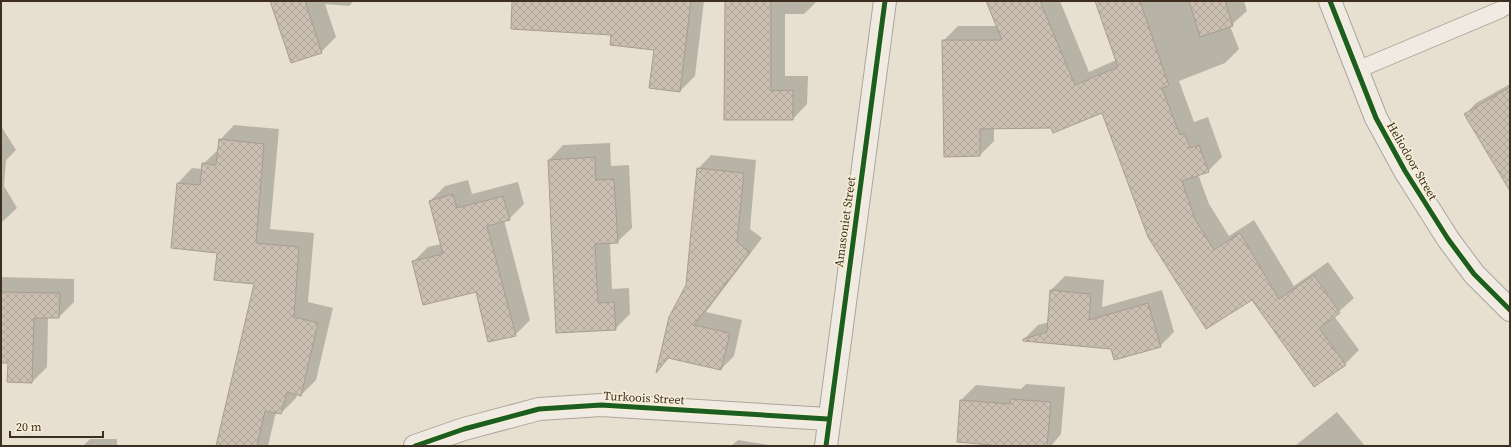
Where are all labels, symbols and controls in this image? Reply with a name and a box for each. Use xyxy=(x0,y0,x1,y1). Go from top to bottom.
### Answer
street label: Heliodoor Street xyxy=(1383,119,1441,203)
street label: Amasoniet Street xyxy=(831,176,859,268)
street label: Turkoois Street xyxy=(603,388,685,408)
scale bar xyxy=(10,413,103,439)
text: 20 m xyxy=(16,419,42,435)

